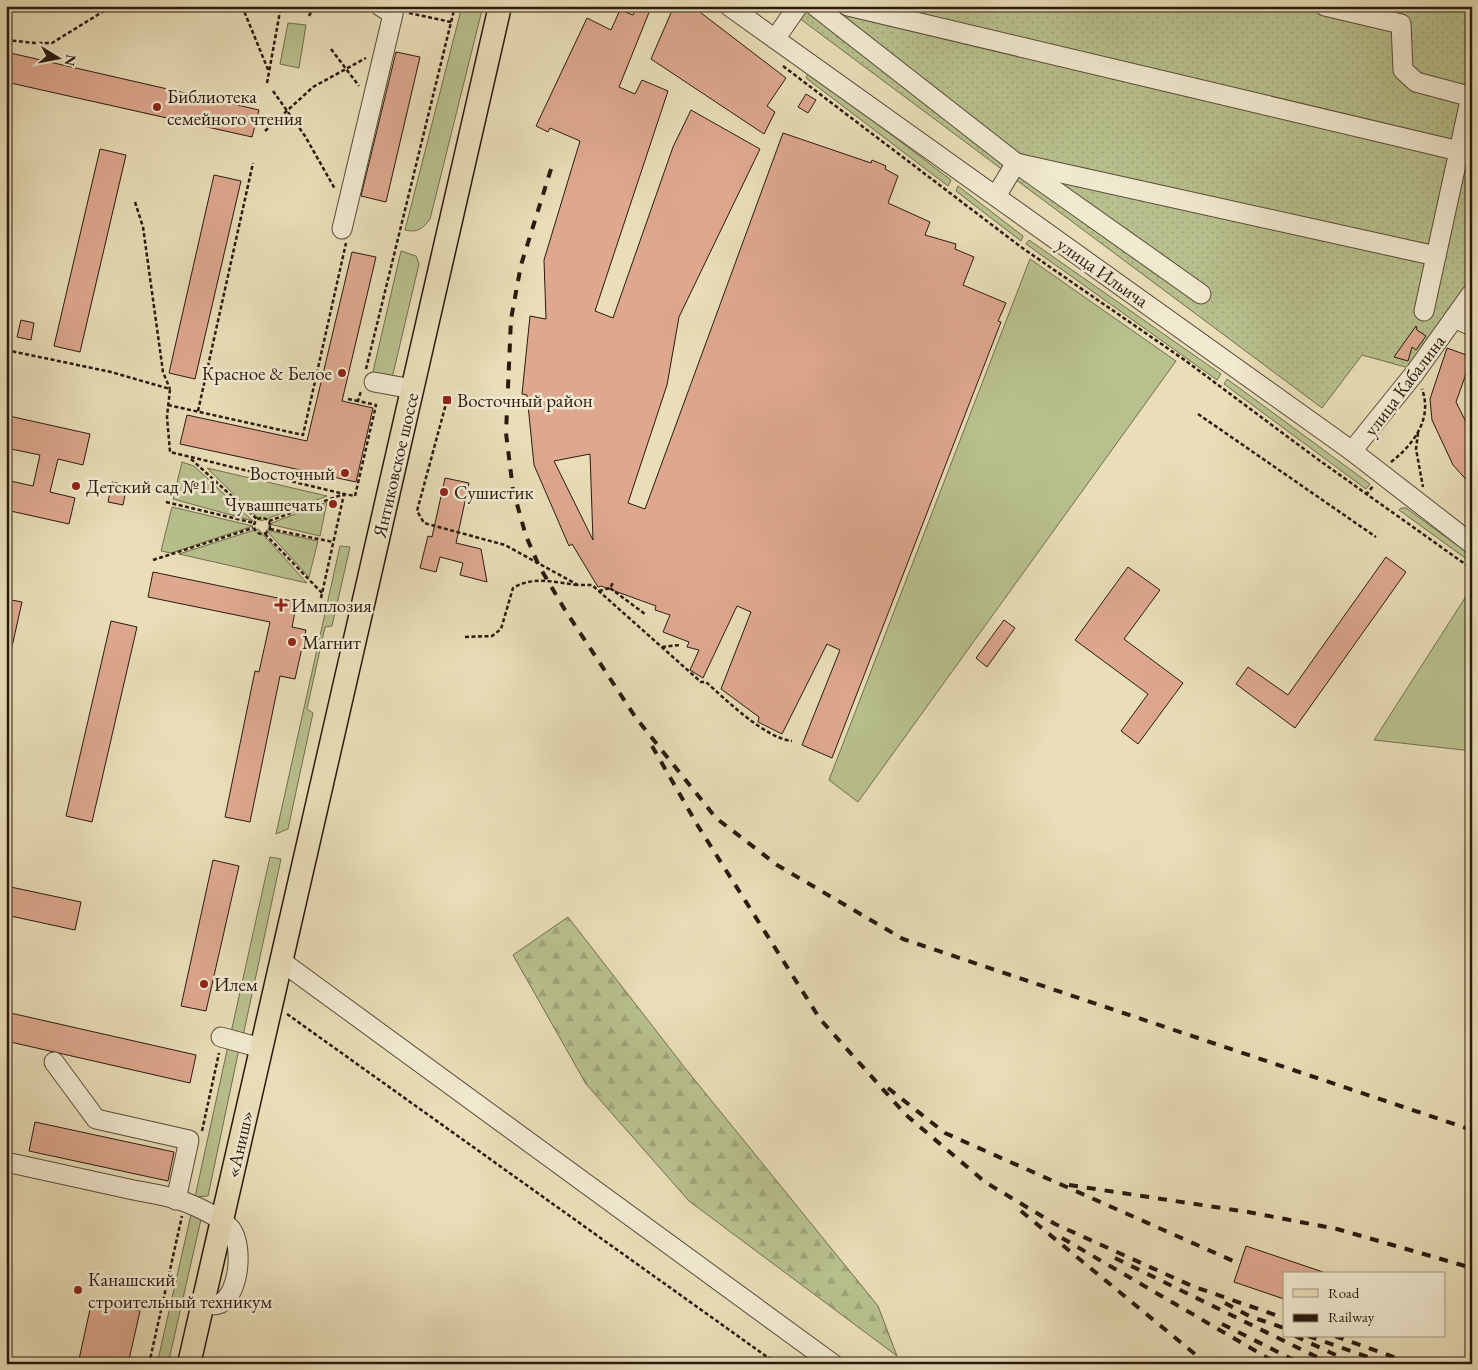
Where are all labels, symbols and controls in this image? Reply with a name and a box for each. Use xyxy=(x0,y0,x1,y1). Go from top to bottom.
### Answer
north arrow xyxy=(32,32,82,82)
text: N xyxy=(61,53,81,68)
place label: Библиотека семейного чтения xyxy=(167,84,303,131)
marker: Библиотека семейного чтения xyxy=(151,101,163,113)
street label: улица Ильича xyxy=(1052,232,1154,313)
street label: улица Кабалина xyxy=(1358,329,1451,441)
place label: Красное & Белое xyxy=(202,361,332,386)
marker: Красное & Белое xyxy=(336,367,348,379)
place label: Восточный район xyxy=(457,388,593,413)
street label: Янтиковское шоссе xyxy=(366,390,424,541)
marker: Восточный район xyxy=(441,394,453,406)
place label: Восточный xyxy=(249,461,335,486)
marker: Восточный xyxy=(339,467,351,479)
place label: Детский сад №11 xyxy=(86,474,217,499)
marker: Детский сад №11 xyxy=(70,480,82,492)
place label: Сушистик xyxy=(454,480,534,505)
marker: Сушистик xyxy=(438,486,450,498)
place label: Чувашпечать xyxy=(224,492,323,517)
marker: Чувашпечать xyxy=(327,498,339,510)
place label: Имплозия xyxy=(291,593,372,618)
marker: Имплозия xyxy=(275,599,287,611)
place label: Магнит xyxy=(302,630,361,655)
marker: Магнит xyxy=(286,636,298,648)
place label: Илем xyxy=(214,972,258,997)
marker: Илем xyxy=(198,978,210,990)
street label: «Аниш» xyxy=(220,1108,259,1180)
place label: Канашский строительный техникум xyxy=(88,1267,272,1314)
legend xyxy=(1283,1272,1446,1338)
text: Road xyxy=(1328,1283,1360,1302)
marker: Канашский строительный техникум xyxy=(72,1284,84,1296)
text: Railway xyxy=(1328,1307,1375,1326)

